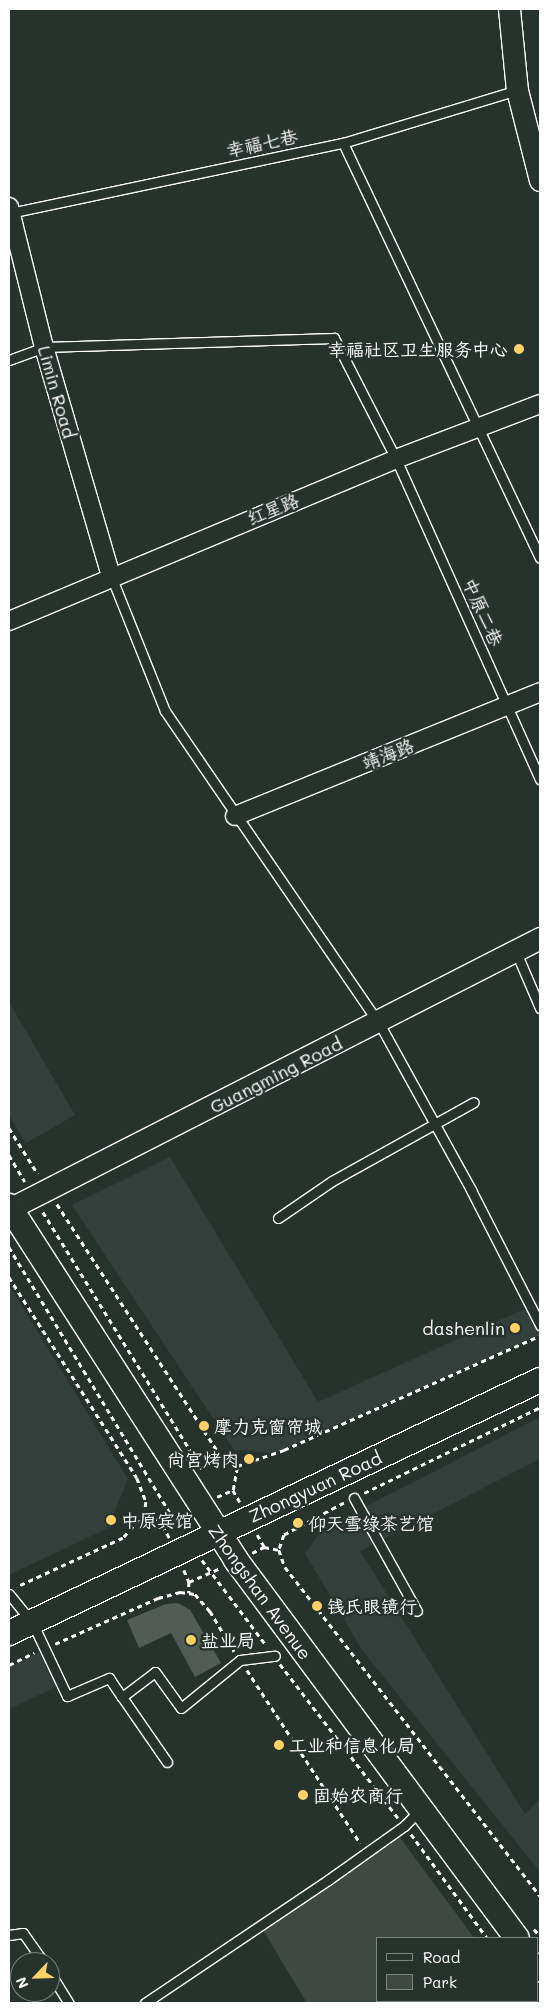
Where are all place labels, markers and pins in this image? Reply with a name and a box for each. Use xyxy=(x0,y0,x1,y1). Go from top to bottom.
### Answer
place label: 幸福社区卫生服务中心 xyxy=(328,338,508,360)
marker: 幸福社区卫生服务中心 xyxy=(512,342,526,356)
place label: dashenlin xyxy=(422,1317,505,1339)
marker: dashenlin xyxy=(509,1322,521,1334)
place label: 摩力克窗帘城 xyxy=(214,1415,322,1437)
marker: 摩力克窗帘城 xyxy=(198,1420,210,1432)
place label: 尚宫烤肉 xyxy=(167,1448,239,1470)
marker: 尚宫烤肉 xyxy=(243,1453,255,1465)
place label: 中原宾馆 xyxy=(121,1509,193,1531)
place label: 仰天雪绿茶艺馆 xyxy=(308,1512,434,1534)
marker: 中原宾馆 xyxy=(105,1514,117,1526)
marker: 仰天雪绿茶艺馆 xyxy=(292,1517,304,1529)
place label: 钱氏眼镜行 xyxy=(327,1595,417,1617)
marker: 钱氏眼镜行 xyxy=(311,1600,323,1612)
place label: 盐业局 xyxy=(201,1629,255,1651)
marker: 盐业局 xyxy=(185,1634,197,1646)
place label: 工业和信息化局 xyxy=(289,1734,415,1756)
marker: 工业和信息化局 xyxy=(273,1739,285,1751)
place label: 固始农商行 xyxy=(313,1784,403,1806)
marker: 固始农商行 xyxy=(297,1789,309,1801)

